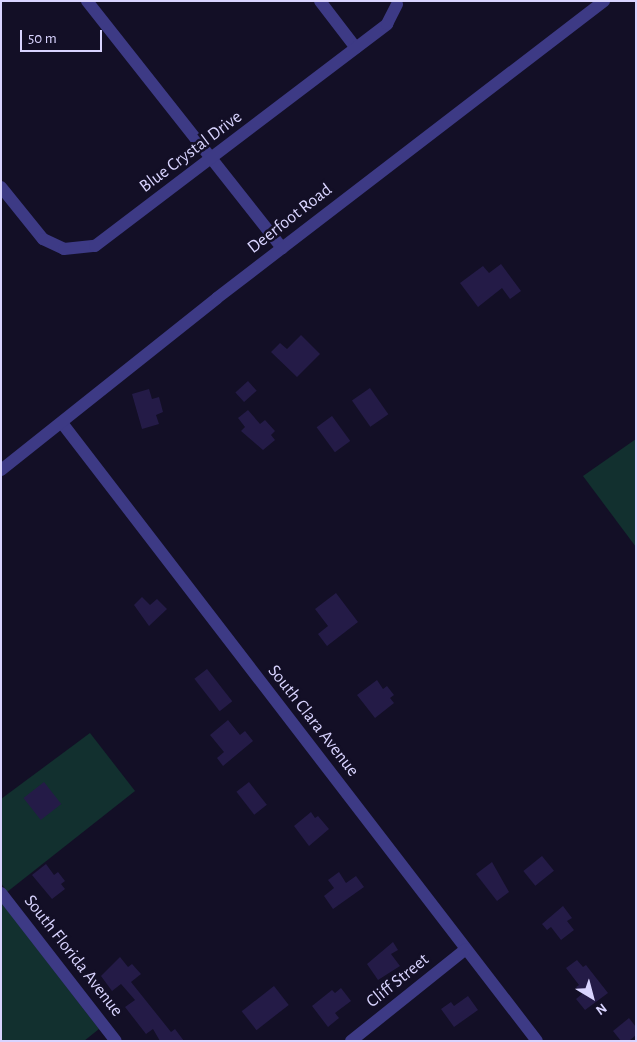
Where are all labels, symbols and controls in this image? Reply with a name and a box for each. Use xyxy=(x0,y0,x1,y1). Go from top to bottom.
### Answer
scale bar xyxy=(22,20,105,52)
text: 50 m xyxy=(28,31,57,46)
street label: Blue Crystal Drive xyxy=(135,106,247,198)
street label: Deerfoot Road xyxy=(243,179,337,259)
street label: South Clara Avenue xyxy=(263,661,363,781)
street label: South Florida Avenue xyxy=(19,891,127,1021)
street label: Cliff Street xyxy=(362,949,434,1013)
north arrow xyxy=(567,972,617,1022)
text: N xyxy=(593,1000,609,1017)

